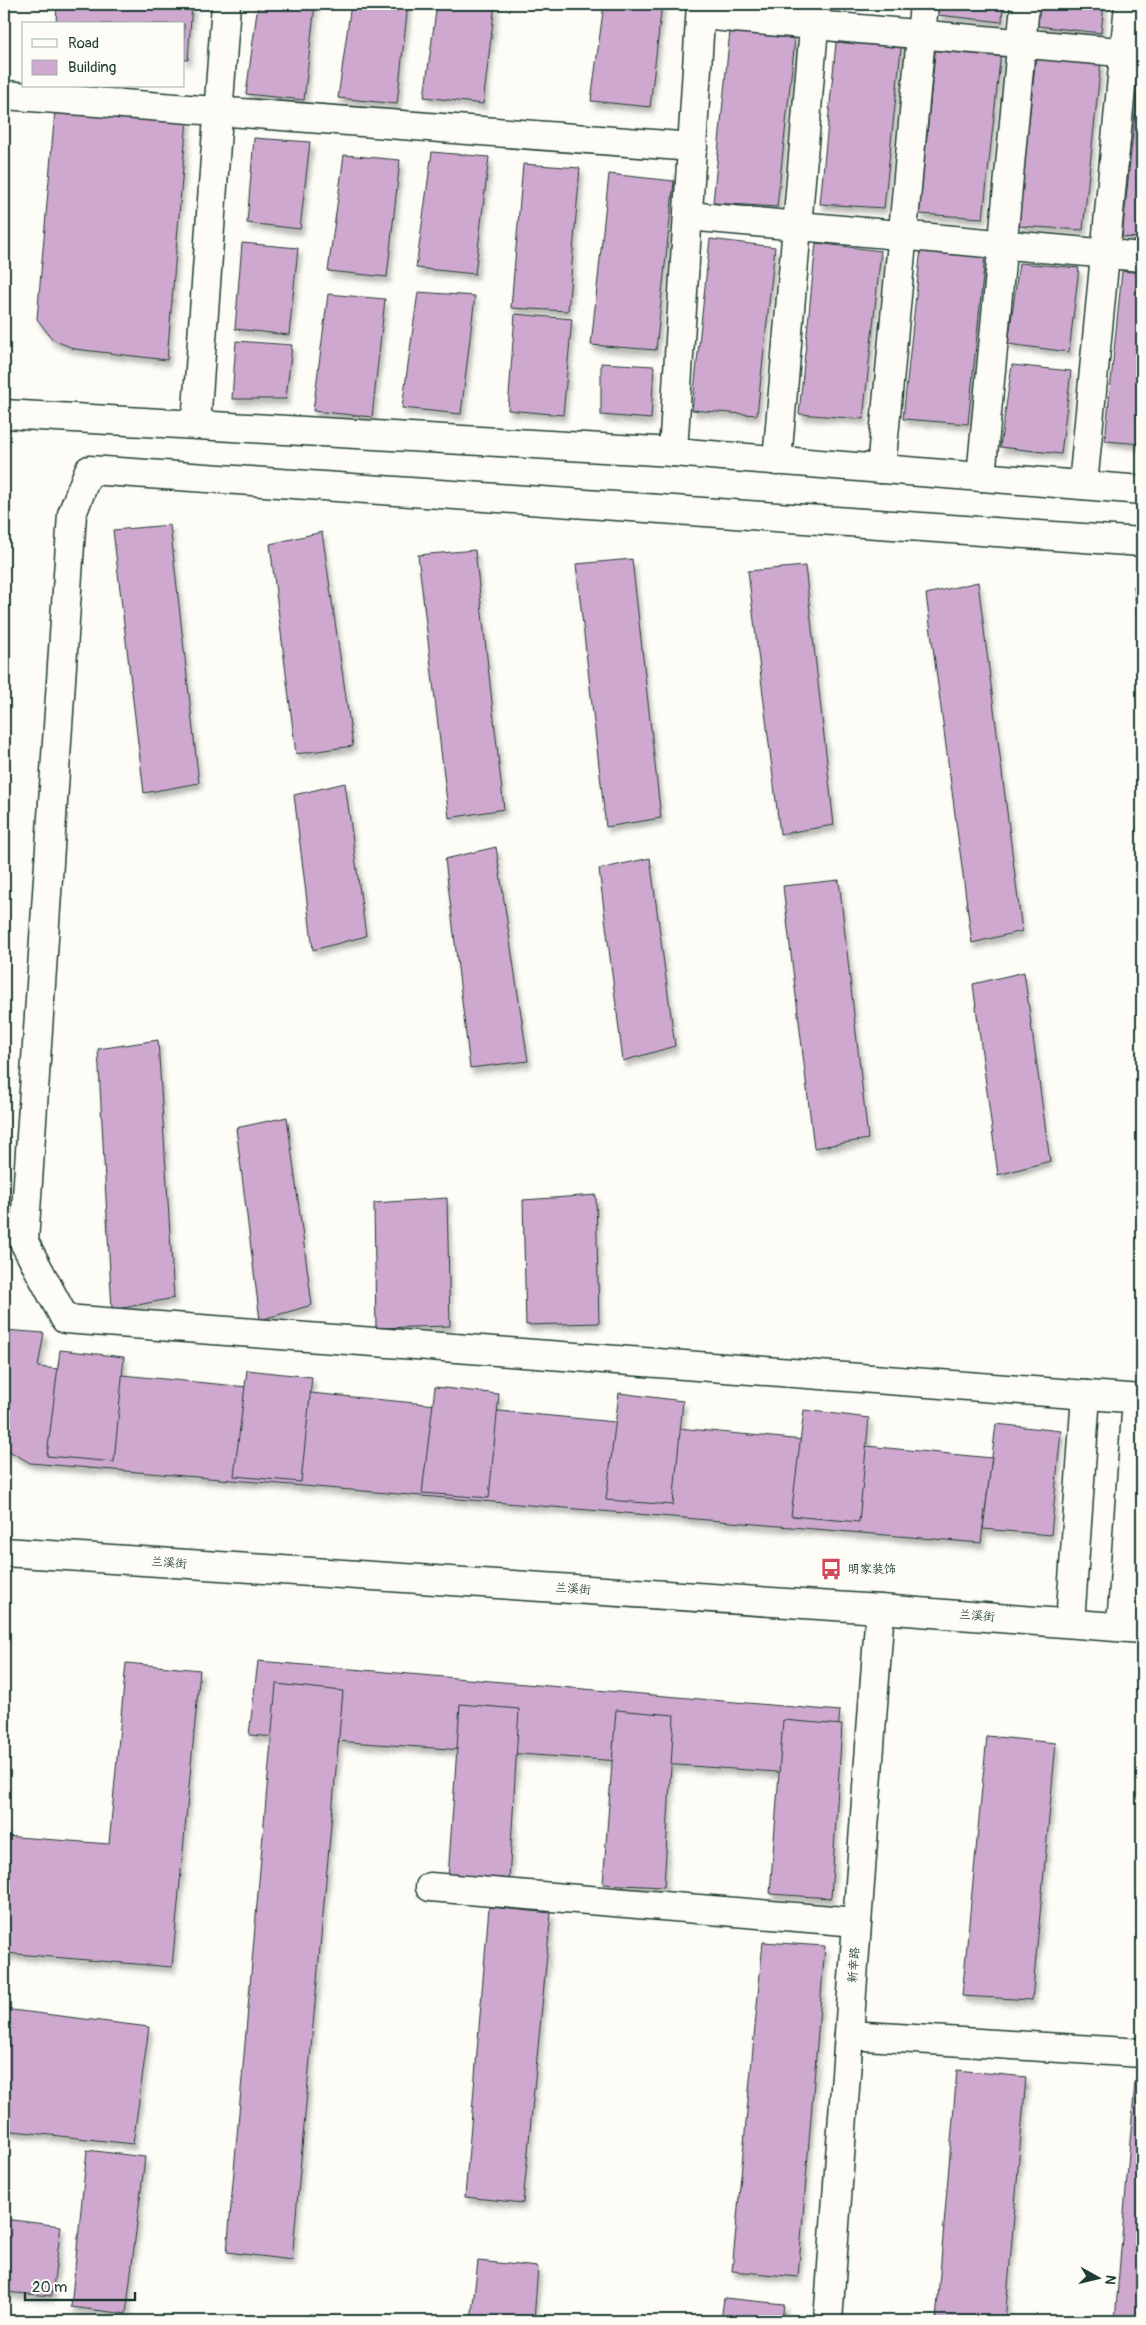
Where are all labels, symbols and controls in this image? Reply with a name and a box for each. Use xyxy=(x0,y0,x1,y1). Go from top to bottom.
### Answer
legend xyxy=(22,22,185,88)
text: Road xyxy=(68,34,99,53)
text: Building xyxy=(68,58,116,77)
street label: 兰溪街 xyxy=(151,1554,187,1572)
bus stop icon: 明家装饰 xyxy=(818,1556,844,1582)
place label: 明家装饰 xyxy=(848,1562,896,1577)
street label: 兰溪街 xyxy=(555,1580,591,1598)
street label: 兰溪街 xyxy=(959,1607,995,1625)
street label: 新幸路 xyxy=(845,1947,863,1983)
north arrow xyxy=(1074,2252,1124,2302)
scale bar xyxy=(25,2270,135,2302)
text: N xyxy=(1101,2274,1119,2286)
text: 20 m xyxy=(32,2278,67,2297)

